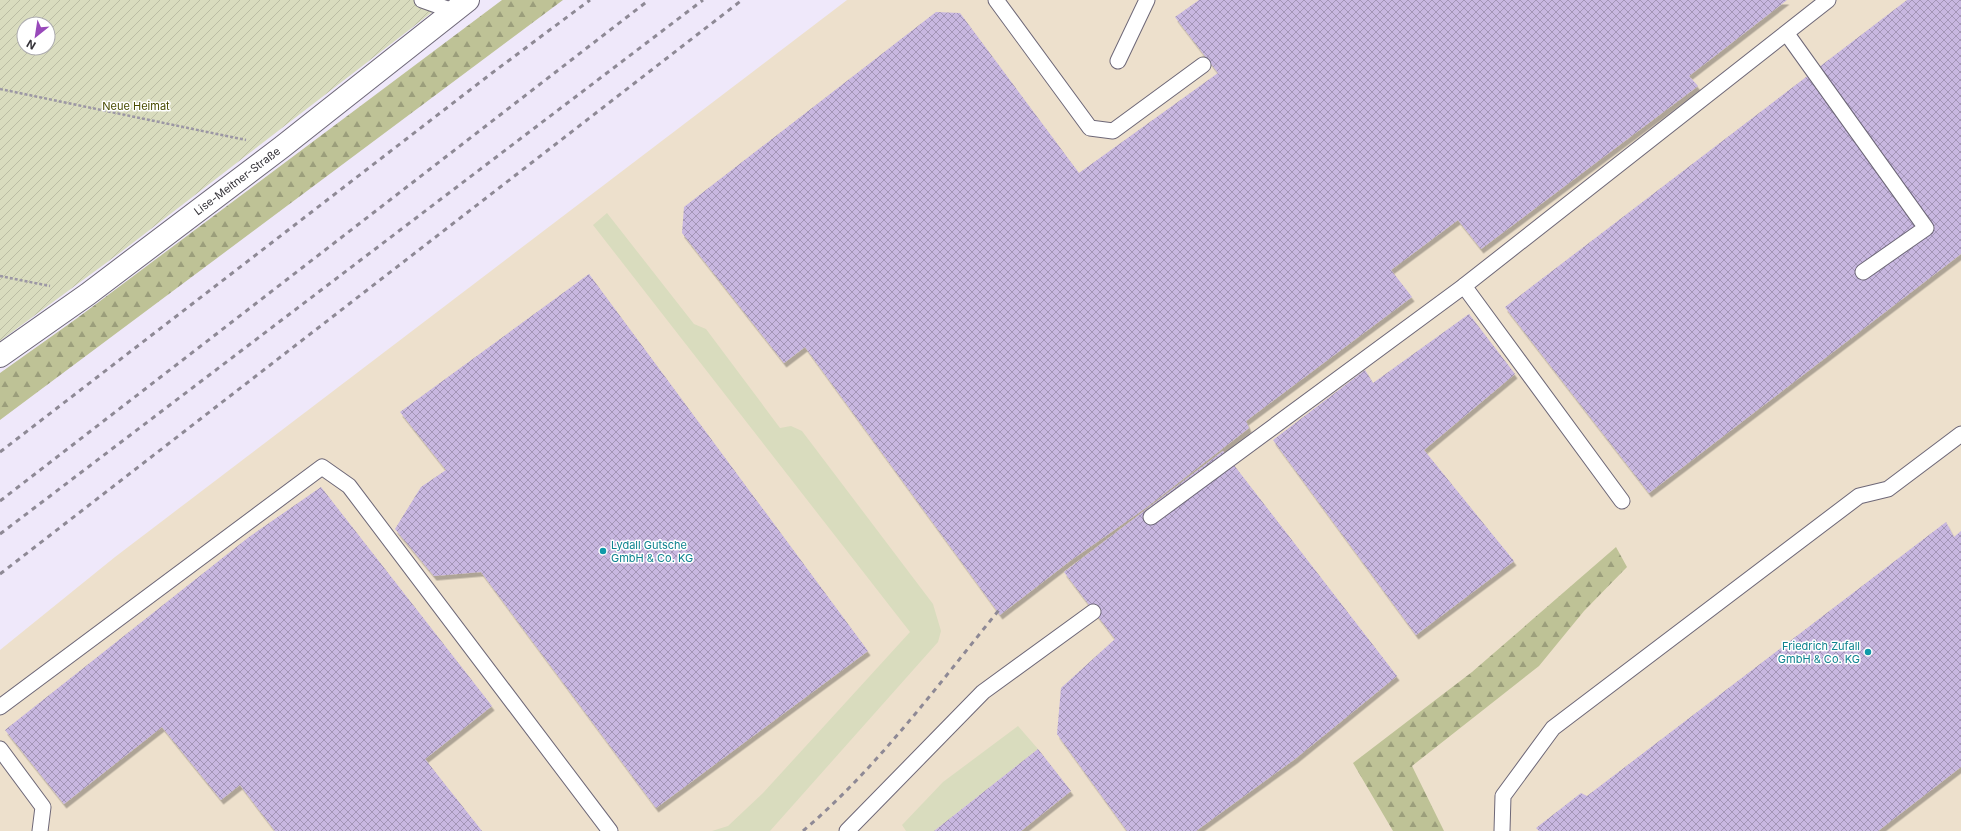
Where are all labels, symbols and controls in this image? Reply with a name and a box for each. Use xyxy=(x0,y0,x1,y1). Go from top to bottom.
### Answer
north arrow xyxy=(16,16,56,56)
text: N xyxy=(24,37,38,53)
park label: Neue Heimat xyxy=(102,99,170,113)
street label: Lise-Meitner-Straße xyxy=(191,144,283,218)
place label: Lydall Gutsche GmbH & Co. KG xyxy=(611,538,693,565)
marker: Lydall Gutsche GmbH & Co. KG xyxy=(598,546,608,556)
place label: Friedrich Zufall GmbH & Co. KG xyxy=(1778,639,1860,666)
marker: Friedrich Zufall GmbH & Co. KG xyxy=(1863,647,1873,657)

